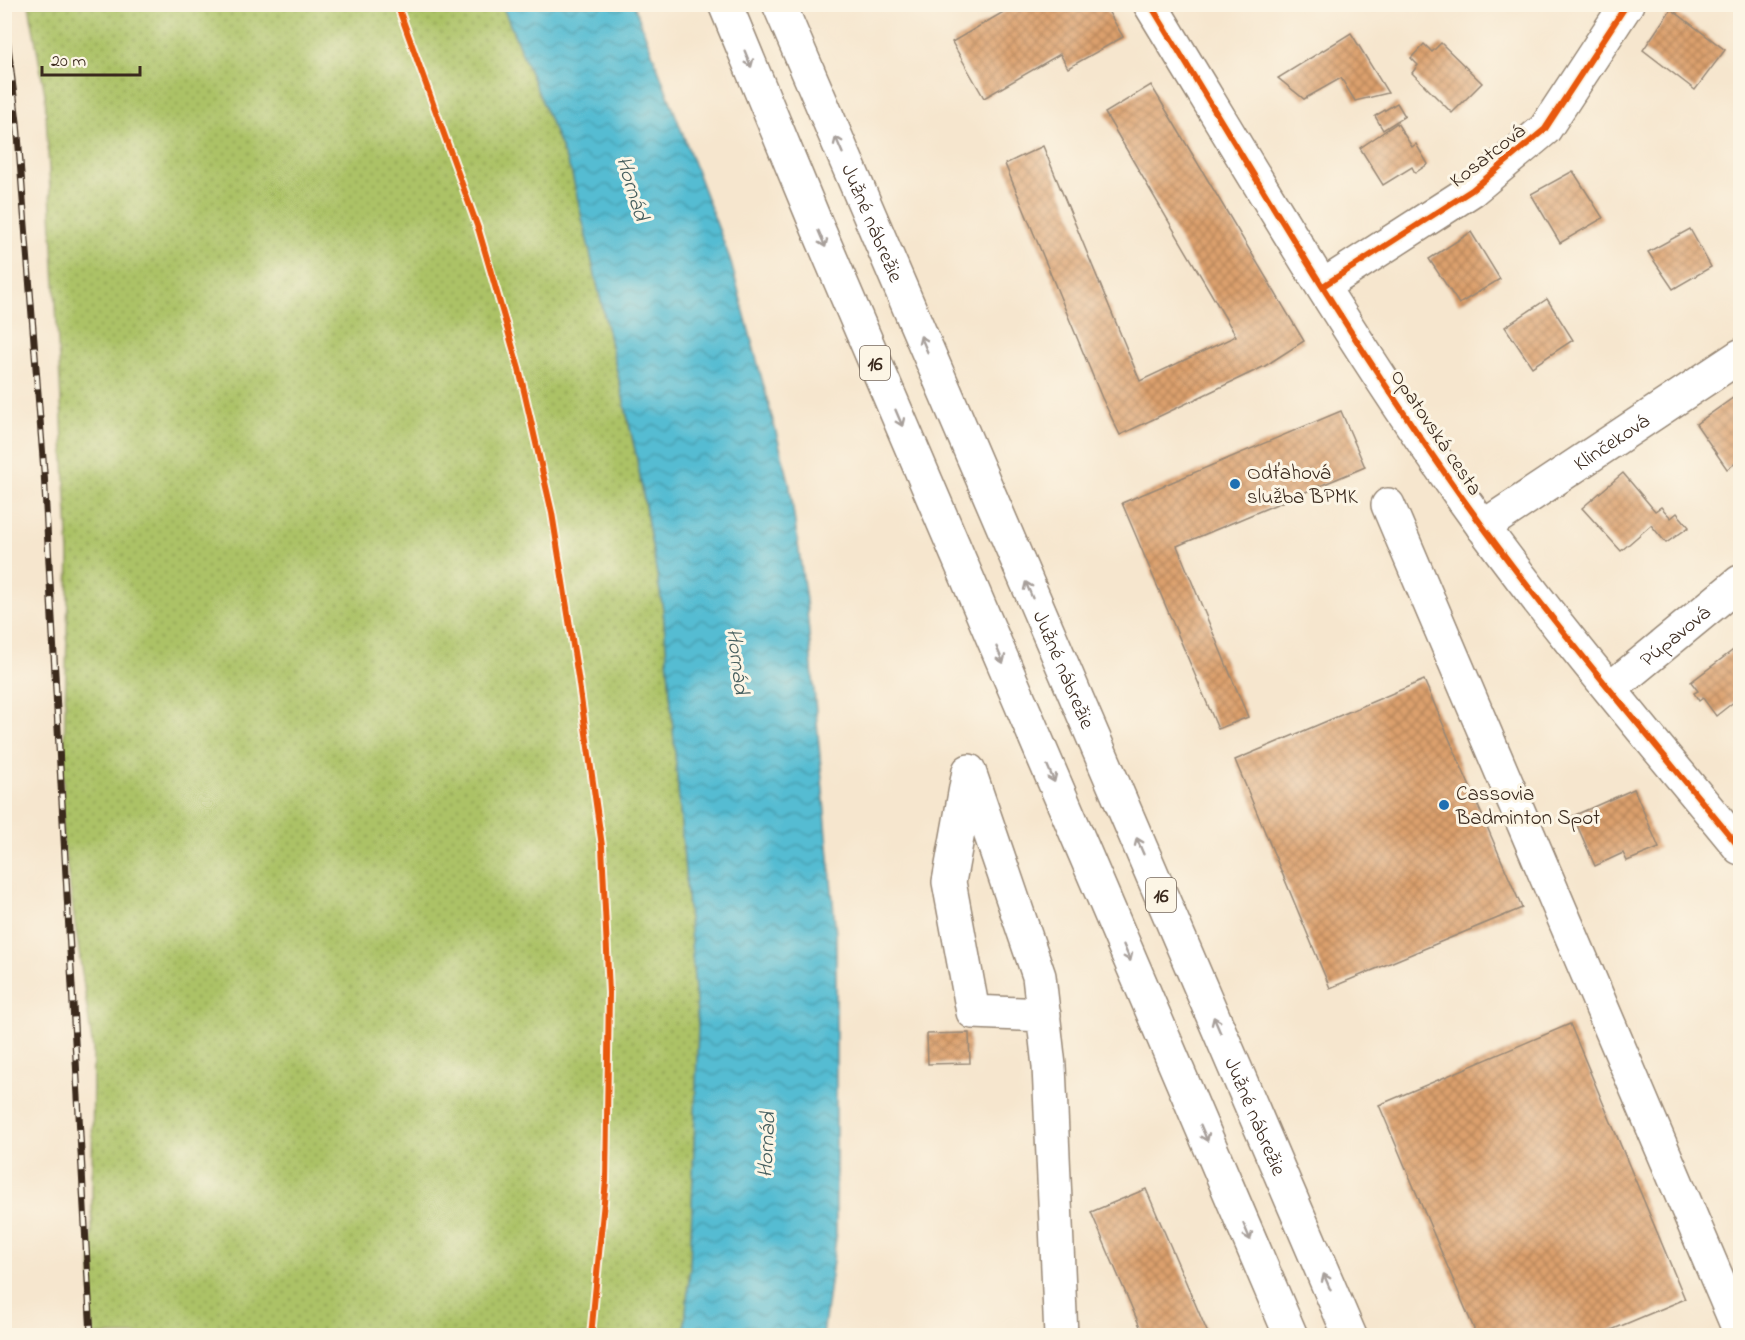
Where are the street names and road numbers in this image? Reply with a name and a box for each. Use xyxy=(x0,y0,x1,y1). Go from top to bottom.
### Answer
street label: Kosatcová xyxy=(1444,117,1533,196)
street label: Južné nábrežie xyxy=(832,160,910,288)
road number: 16 xyxy=(860,346,890,380)
street label: Opatovská cesta xyxy=(1382,364,1489,502)
street label: Klinčeková xyxy=(1568,407,1657,480)
street label: Púpavová xyxy=(1634,599,1718,675)
street label: Južné nábrežie xyxy=(1024,606,1101,735)
road number: 16 xyxy=(1146,878,1176,912)
street label: Južné nábrežie xyxy=(1215,1053,1293,1181)

